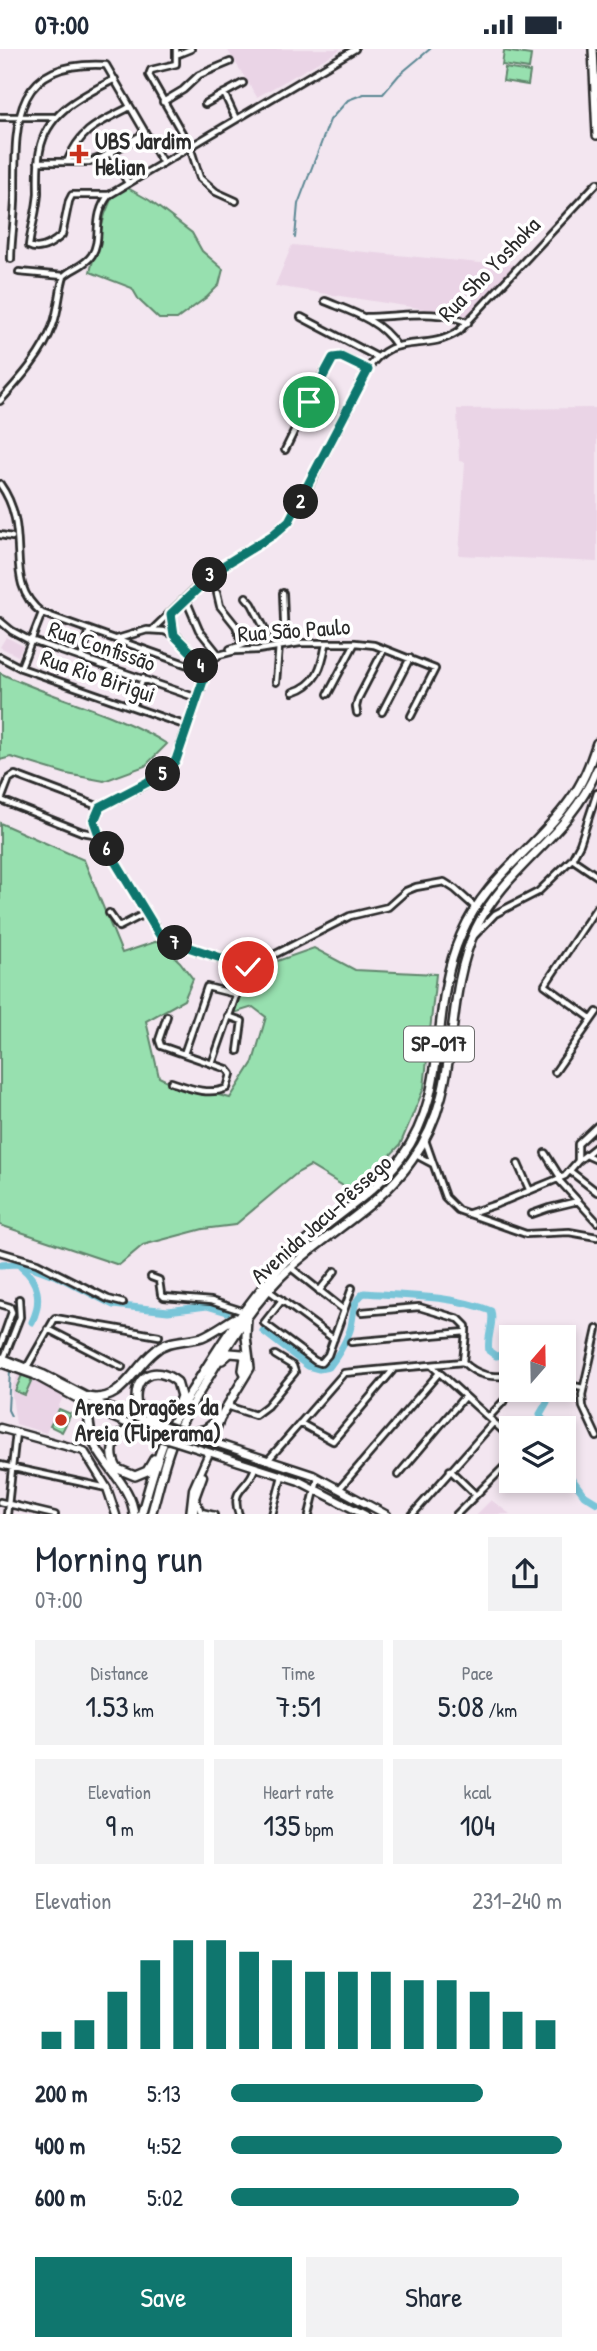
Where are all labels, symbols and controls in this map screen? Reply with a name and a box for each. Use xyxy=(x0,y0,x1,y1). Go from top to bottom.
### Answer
text: 07:00 xyxy=(35,7,89,42)
place label: UBS Jardim Helian xyxy=(95,125,192,182)
marker: UBS Jardim Helian xyxy=(69,144,89,164)
street label: Rua Sho Yoshoka xyxy=(431,210,547,328)
pin xyxy=(279,372,339,432)
icon: arrive xyxy=(290,383,328,421)
pin: 2 xyxy=(284,484,318,519)
text: 2 xyxy=(296,488,305,514)
pin: 3 xyxy=(192,557,228,593)
text: 3 xyxy=(205,561,214,587)
street label: Rua São Paulo xyxy=(237,610,351,649)
street label: Rua Confissão xyxy=(44,613,160,678)
street label: Rua Rio Birigui xyxy=(37,641,160,710)
pin: 4 xyxy=(184,649,218,683)
text: 4 xyxy=(197,652,204,678)
pin: 5 xyxy=(146,757,180,791)
text: 5 xyxy=(158,760,167,786)
pin: 6 xyxy=(90,831,124,867)
text: 6 xyxy=(103,835,110,861)
pin: 7 xyxy=(158,925,192,961)
text: 7 xyxy=(170,929,179,955)
pin xyxy=(218,937,278,997)
icon: check xyxy=(229,948,267,986)
road number: SP-017 xyxy=(404,1027,474,1061)
street label: Avenida Jacu-Pêssego xyxy=(243,1147,398,1290)
north arrow xyxy=(499,1325,576,1402)
map controls xyxy=(499,1325,576,1493)
place label: Arena Dragões da Areia (Fliperama) xyxy=(75,1391,221,1449)
marker: Arena Dragões da Areia (Fliperama) xyxy=(53,1412,69,1428)
button: layers xyxy=(499,1416,576,1493)
text: Morning run xyxy=(35,1532,203,1584)
button: share xyxy=(488,1537,562,1611)
text: 07:00 xyxy=(35,1584,83,1615)
text: Distance xyxy=(90,1660,149,1686)
text: Time xyxy=(282,1660,315,1686)
text: Pace xyxy=(462,1660,493,1686)
text: 1.53 xyxy=(85,1686,129,1726)
text: 7:51 xyxy=(276,1686,321,1726)
text: 5:08 xyxy=(438,1686,484,1726)
text: km xyxy=(129,1697,154,1723)
text: /km xyxy=(484,1697,517,1723)
text: Elevation xyxy=(88,1779,151,1805)
text: Heart rate xyxy=(263,1779,334,1805)
text: kcal xyxy=(464,1779,491,1805)
text: 9 xyxy=(105,1805,116,1845)
text: 135 xyxy=(263,1805,300,1845)
text: 104 xyxy=(460,1805,495,1845)
text: m xyxy=(116,1816,134,1842)
text: bpm xyxy=(300,1816,334,1842)
text: Elevation xyxy=(35,1885,111,1916)
text: 231–240 m xyxy=(472,1885,562,1916)
text: 200 m xyxy=(35,2078,87,2109)
text: 5:13 xyxy=(147,2078,181,2109)
text: 400 m xyxy=(35,2130,85,2161)
text: 4:52 xyxy=(147,2130,181,2161)
text: 600 m xyxy=(35,2182,86,2213)
text: 5:02 xyxy=(147,2182,183,2213)
button: Save xyxy=(35,2257,292,2337)
button: Share xyxy=(306,2257,562,2337)

